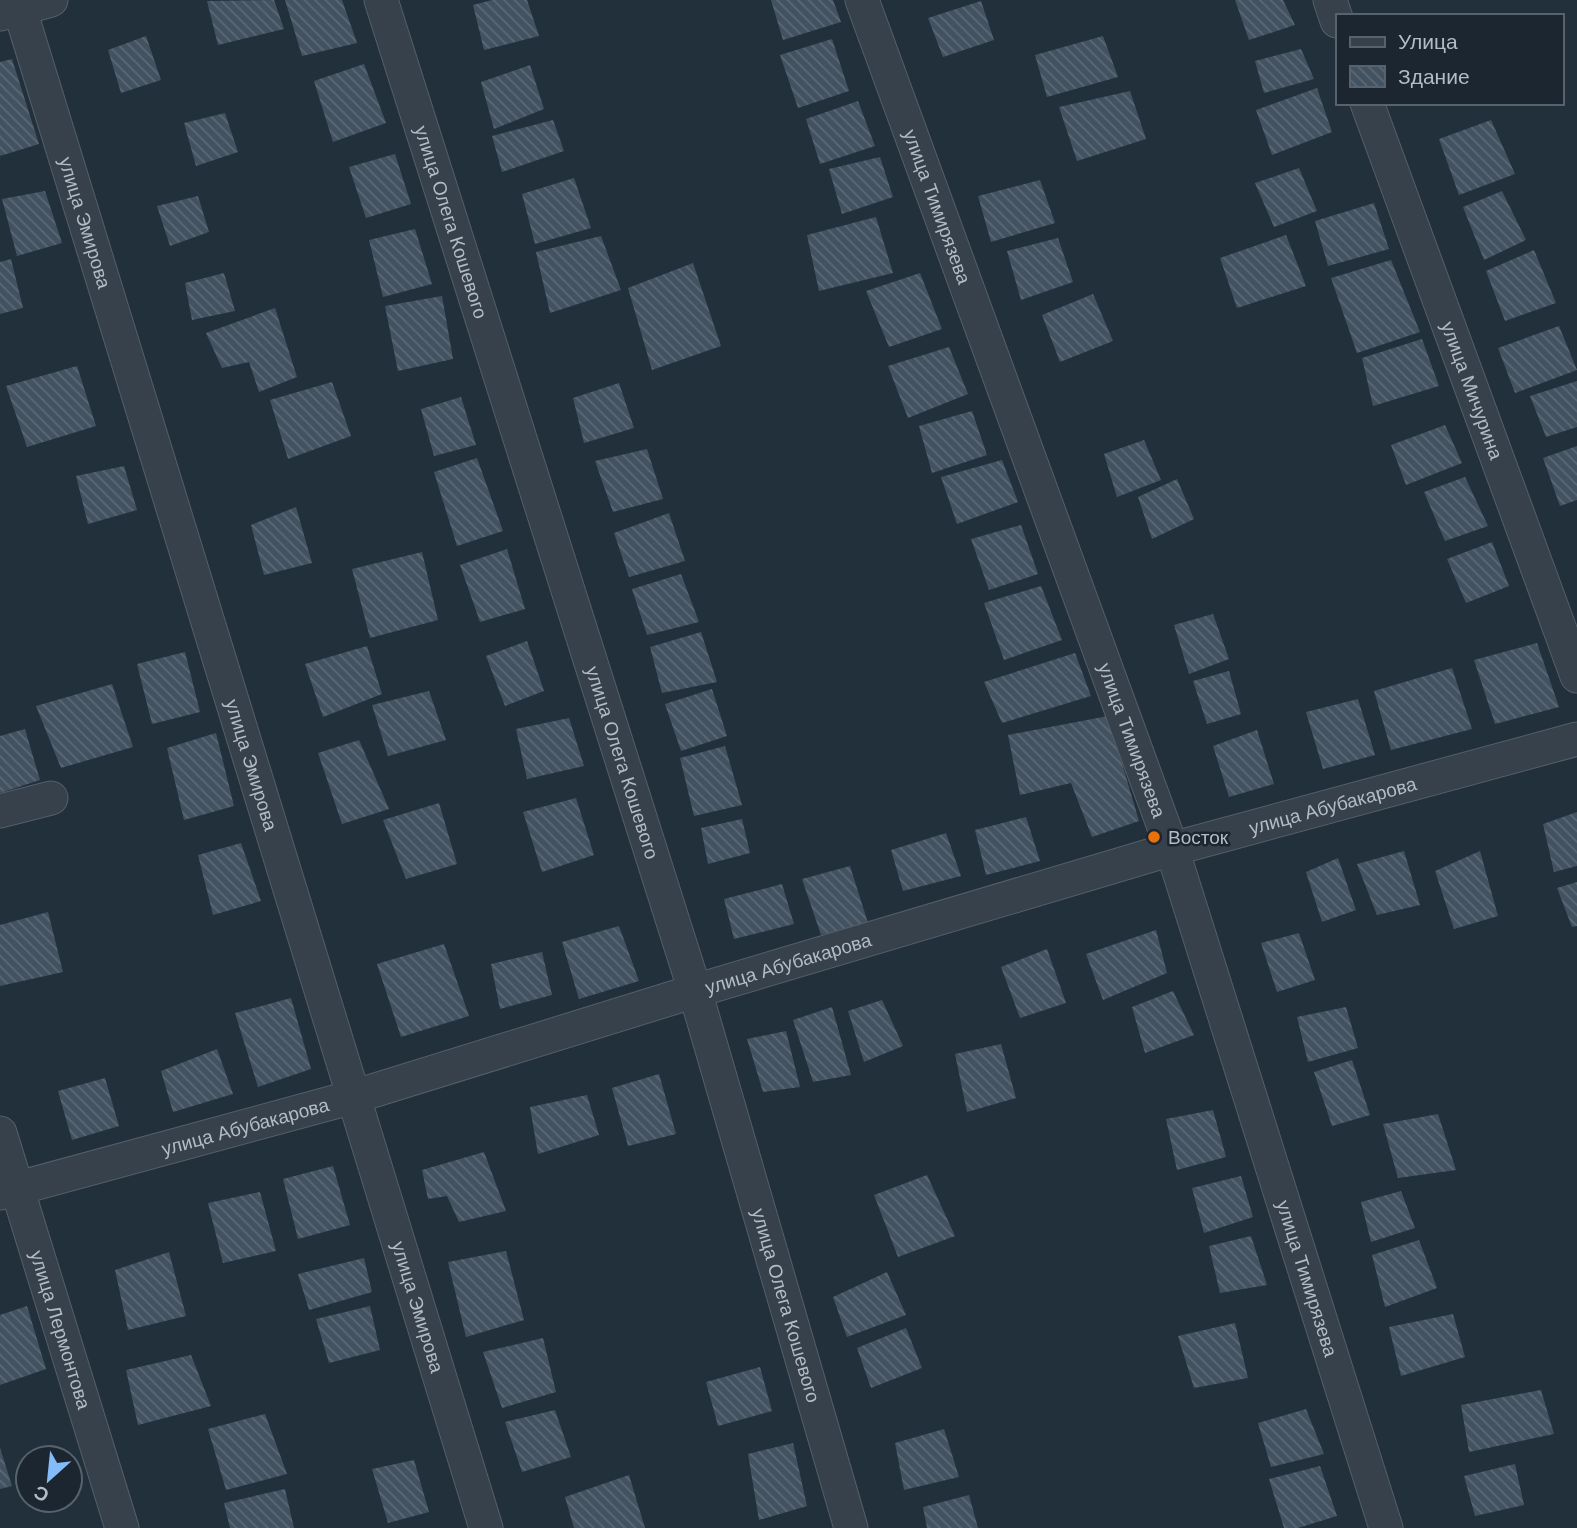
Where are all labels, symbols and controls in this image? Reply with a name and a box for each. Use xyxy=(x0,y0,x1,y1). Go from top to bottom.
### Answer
legend xyxy=(1336,14,1563,105)
text: Улица xyxy=(1398,30,1458,53)
text: Здание xyxy=(1398,65,1470,88)
street label: улица Олега Кошевого xyxy=(411,123,491,321)
street label: улица Тимирязева xyxy=(899,127,975,287)
street label: улица Эмирова xyxy=(55,155,115,292)
street label: улица Мичурина xyxy=(1437,319,1507,463)
street label: улица Тимирязева xyxy=(1094,660,1170,821)
street label: улица Олега Кошевого xyxy=(582,664,663,862)
street label: улица Эмирова xyxy=(221,697,281,834)
street label: улица Абубакарова xyxy=(1247,773,1419,839)
place label: Восток xyxy=(1168,827,1229,848)
marker: Восток xyxy=(1146,829,1162,845)
street label: улица Абубакарова xyxy=(703,929,874,998)
street label: улица Абубакарова xyxy=(159,1094,332,1160)
street label: улица Тимирязева xyxy=(1272,1198,1341,1360)
street label: улица Олега Кошевого xyxy=(748,1206,824,1405)
street label: улица Эмирова xyxy=(388,1239,448,1376)
street label: улица Лермонтова xyxy=(26,1248,95,1412)
north arrow xyxy=(14,1444,84,1514)
text: С xyxy=(30,1481,52,1506)

